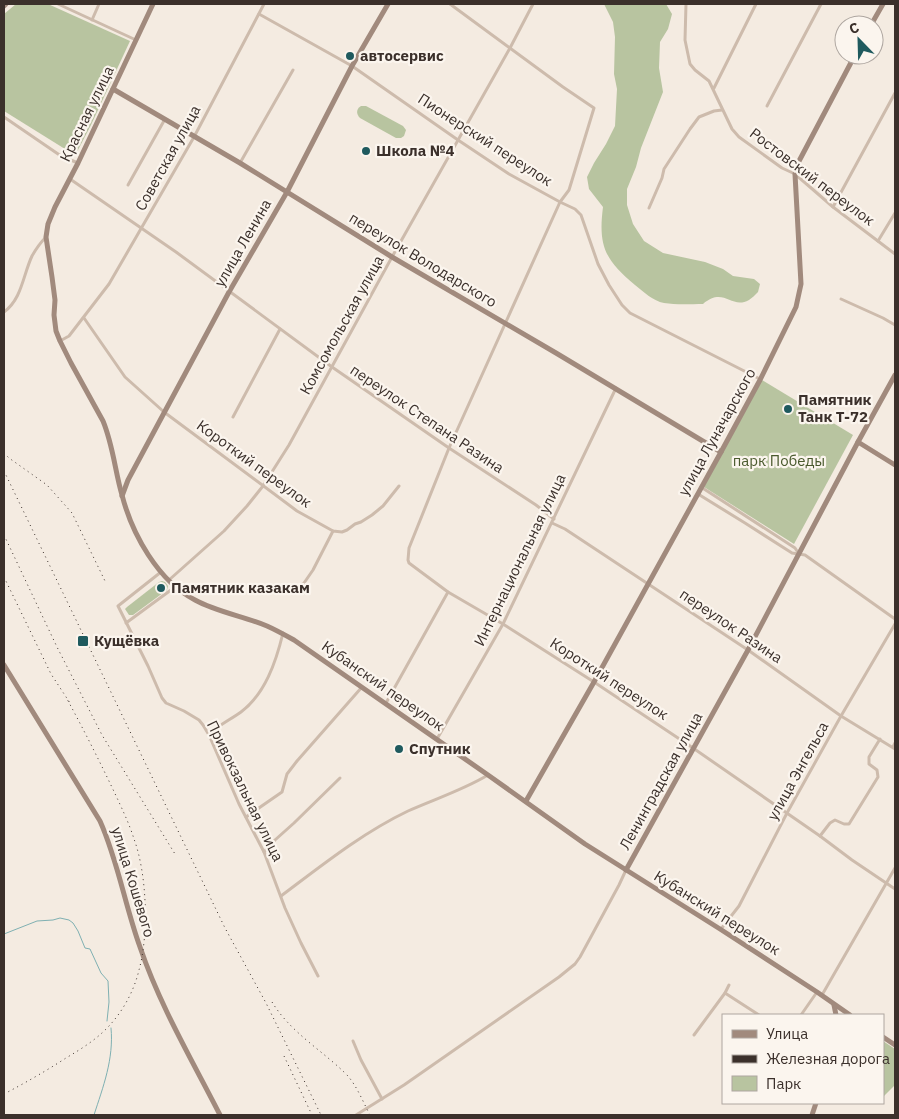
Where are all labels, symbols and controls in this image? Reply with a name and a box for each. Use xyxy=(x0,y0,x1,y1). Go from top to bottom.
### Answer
north arrow xyxy=(834,15,884,65)
text: С xyxy=(846,18,862,38)
place label: автосервис xyxy=(360,46,444,65)
marker: автосервис xyxy=(344,50,356,62)
street label: Красная улица xyxy=(55,63,118,165)
street label: Пионерский переулок xyxy=(415,89,556,190)
street label: Советская улица xyxy=(131,102,204,214)
street label: Ростовский переулок xyxy=(746,123,879,230)
place label: Школа №4 xyxy=(376,141,455,160)
marker: Школа №4 xyxy=(360,145,372,157)
street label: улица Ленина xyxy=(210,196,275,290)
street label: переулок Володарского xyxy=(346,208,501,311)
street label: Комсомольская улица xyxy=(295,252,388,398)
street label: переулок Степана Разина xyxy=(347,360,508,477)
street label: улица Луначарского xyxy=(674,365,760,499)
place label: Памятник Танк Т-72 xyxy=(798,390,872,426)
marker: Памятник Танк Т-72 xyxy=(782,403,794,415)
street label: Короткий переулок xyxy=(193,416,315,512)
park label: парк Победы xyxy=(733,451,825,470)
street label: Интернациональная улица xyxy=(469,470,570,649)
place label: Памятник казакам xyxy=(171,578,310,597)
marker: Памятник казакам xyxy=(155,582,167,594)
street label: переулок Разина xyxy=(676,584,786,667)
place label: Кущёвка xyxy=(94,631,160,650)
street label: Короткий переулок xyxy=(546,633,672,724)
marker: Кущёвка xyxy=(76,634,90,648)
street label: Кубанский переулок xyxy=(318,636,448,735)
street label: Ленинградская улица xyxy=(615,709,706,853)
street label: Привокзальная улица xyxy=(203,717,288,864)
street label: улица Энгельса xyxy=(763,718,832,823)
place label: Спутник xyxy=(409,739,471,758)
marker: Спутник xyxy=(393,743,405,755)
street label: улица Кошевого xyxy=(108,824,159,939)
street label: Кубанский переулок xyxy=(651,866,784,959)
legend xyxy=(722,1014,884,1104)
text: Улица xyxy=(766,1024,808,1043)
text: Железная дорога xyxy=(766,1049,890,1068)
text: Парк xyxy=(766,1074,801,1093)

